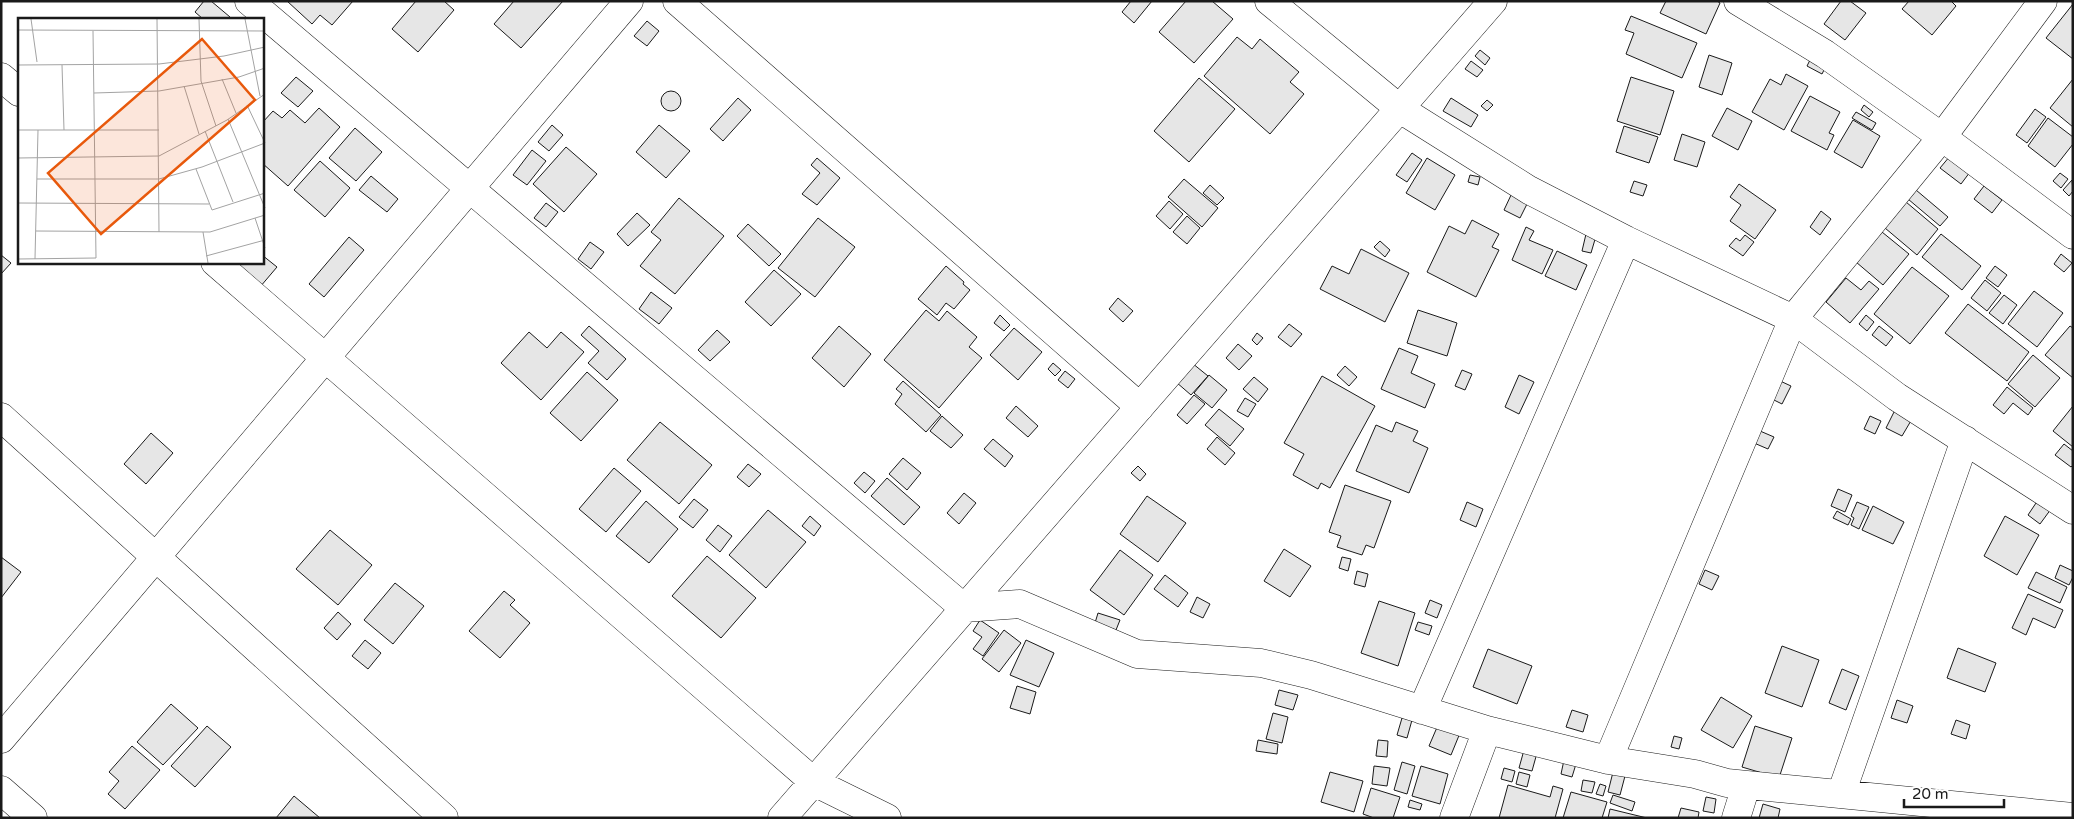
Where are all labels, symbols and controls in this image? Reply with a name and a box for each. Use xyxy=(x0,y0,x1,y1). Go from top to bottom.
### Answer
inset map xyxy=(18,18,264,264)
scale bar xyxy=(1904,776,2004,808)
text: 20 m xyxy=(1912,785,1949,803)

